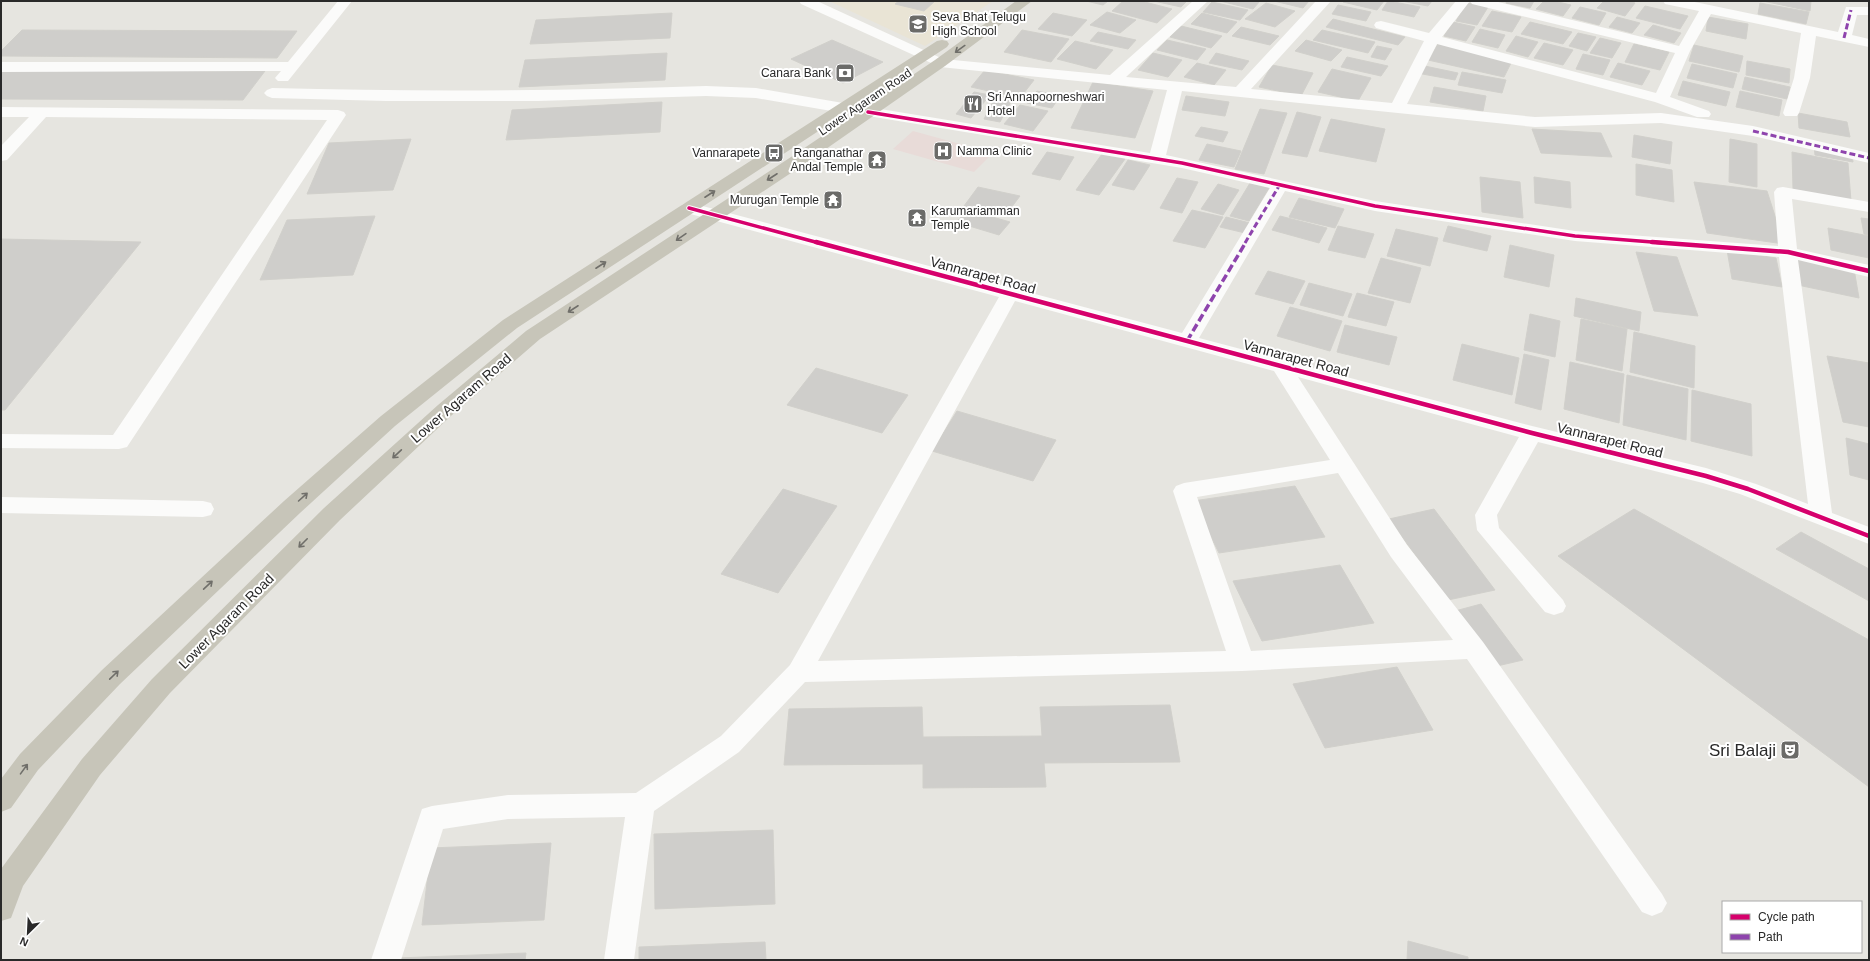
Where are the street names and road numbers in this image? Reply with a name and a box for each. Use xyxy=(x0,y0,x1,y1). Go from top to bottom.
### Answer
street label: Lower Agaram Road xyxy=(816,66,914,138)
street label: Vannarapet Road xyxy=(928,253,1038,297)
street label: Vannarapet Road xyxy=(1241,336,1351,380)
street label: Lower Agaram Road xyxy=(408,350,514,446)
street label: Vannarapet Road xyxy=(1555,419,1665,461)
street label: Lower Agaram Road xyxy=(175,570,277,672)

